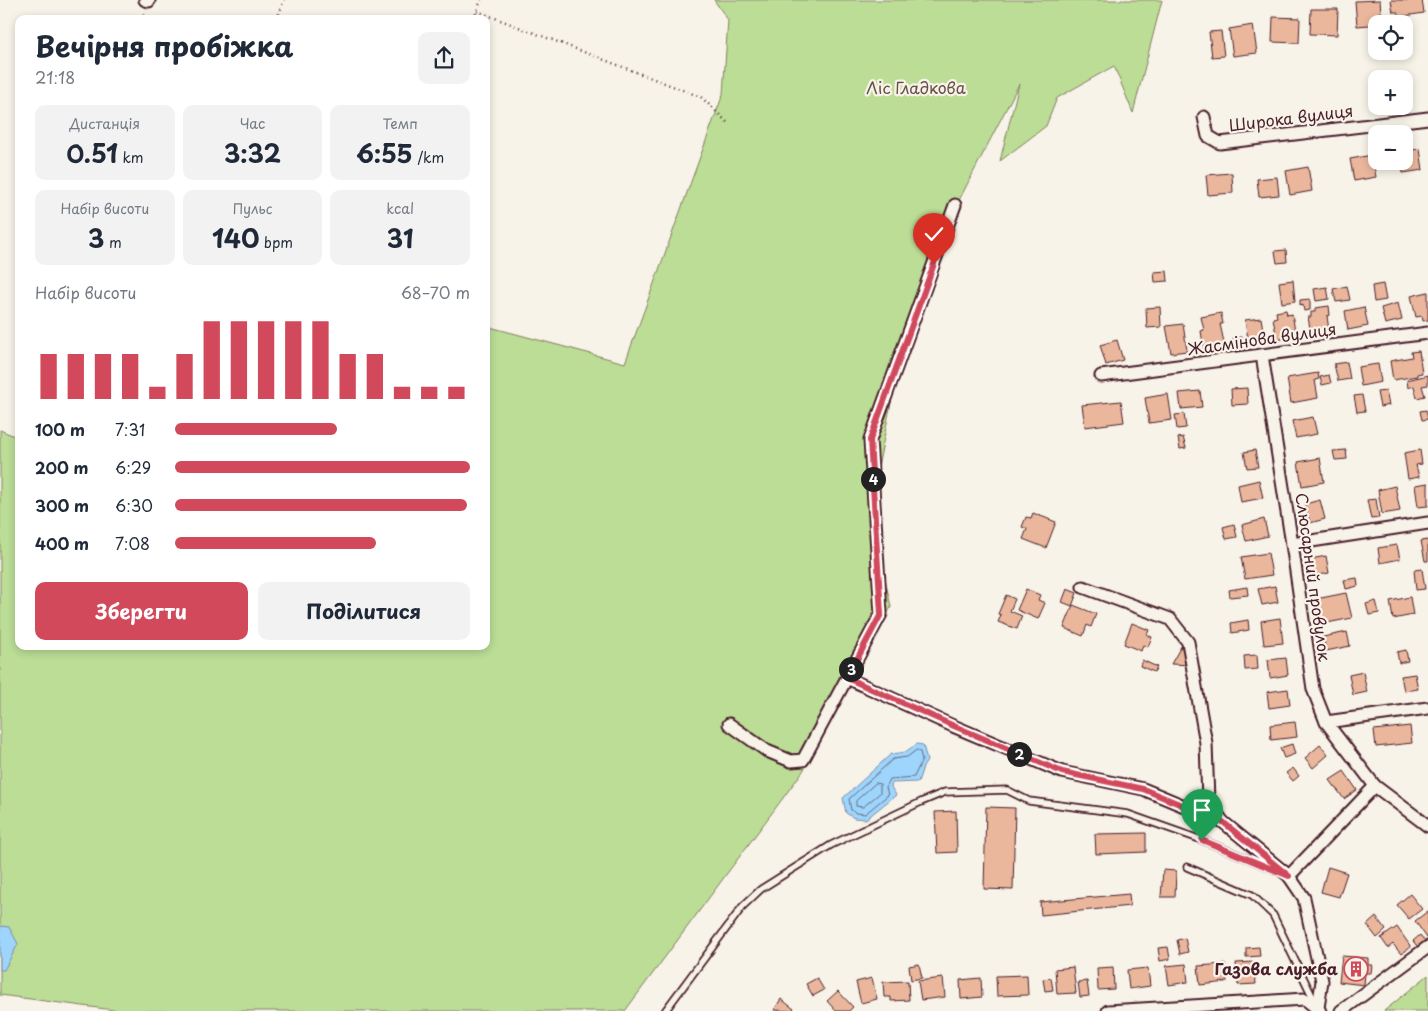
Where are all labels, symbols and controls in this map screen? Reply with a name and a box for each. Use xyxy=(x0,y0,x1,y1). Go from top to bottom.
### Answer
map controls xyxy=(1368,15,1413,170)
button: locate xyxy=(1368,15,1413,60)
text: Вечірня пробіжка xyxy=(35,24,294,67)
button: share xyxy=(418,32,470,84)
text: 21:18 xyxy=(35,65,75,89)
button: + xyxy=(1368,70,1413,115)
park label: Ліс Гладкова xyxy=(866,75,966,99)
street label: Широка вулиця xyxy=(1227,97,1354,137)
text: Дистанція xyxy=(70,113,140,134)
text: Час xyxy=(240,113,265,134)
text: Темп xyxy=(382,113,418,134)
button: − xyxy=(1368,125,1413,170)
text: 0.51 xyxy=(66,134,118,172)
text: 3:32 xyxy=(224,134,281,172)
text: 6:55 xyxy=(356,134,413,172)
text: km xyxy=(118,147,143,168)
text: /km xyxy=(413,147,444,168)
text: Набір висоти xyxy=(61,198,149,219)
text: Пульс xyxy=(233,198,272,219)
text: kcal xyxy=(386,198,414,219)
pin xyxy=(913,213,955,264)
text: 3 xyxy=(88,219,104,257)
text: 140 xyxy=(212,219,260,257)
text: 31 xyxy=(387,219,414,257)
icon: check xyxy=(920,220,948,248)
text: m xyxy=(104,232,122,253)
text: bpm xyxy=(260,232,293,253)
text: Набір висоти xyxy=(35,280,136,304)
text: 68–70 m xyxy=(401,280,470,304)
street label: Жасмінова вулиця xyxy=(1185,316,1338,360)
text: 100 m xyxy=(35,417,85,441)
text: 7:31 xyxy=(115,417,145,441)
text: 200 m xyxy=(35,455,89,479)
text: 6:29 xyxy=(115,455,151,479)
pin: 4 xyxy=(860,466,886,492)
text: 4 xyxy=(869,469,878,490)
street label: Слюсарний провулок xyxy=(1290,491,1338,663)
text: 300 m xyxy=(35,493,89,517)
text: 6:30 xyxy=(115,493,153,517)
text: 400 m xyxy=(35,531,89,555)
text: 7:08 xyxy=(115,531,150,555)
button: Зберегти xyxy=(35,582,248,640)
button: Поділитися xyxy=(258,582,470,640)
pin: 3 xyxy=(838,656,864,682)
text: 3 xyxy=(847,659,856,680)
pin: 2 xyxy=(1006,742,1032,766)
text: 2 xyxy=(1015,744,1024,765)
pin xyxy=(1181,789,1223,840)
icon: arrive xyxy=(1188,796,1216,824)
place label: Газова служба xyxy=(1215,956,1338,980)
building icon: Газова служба xyxy=(1343,956,1369,982)

